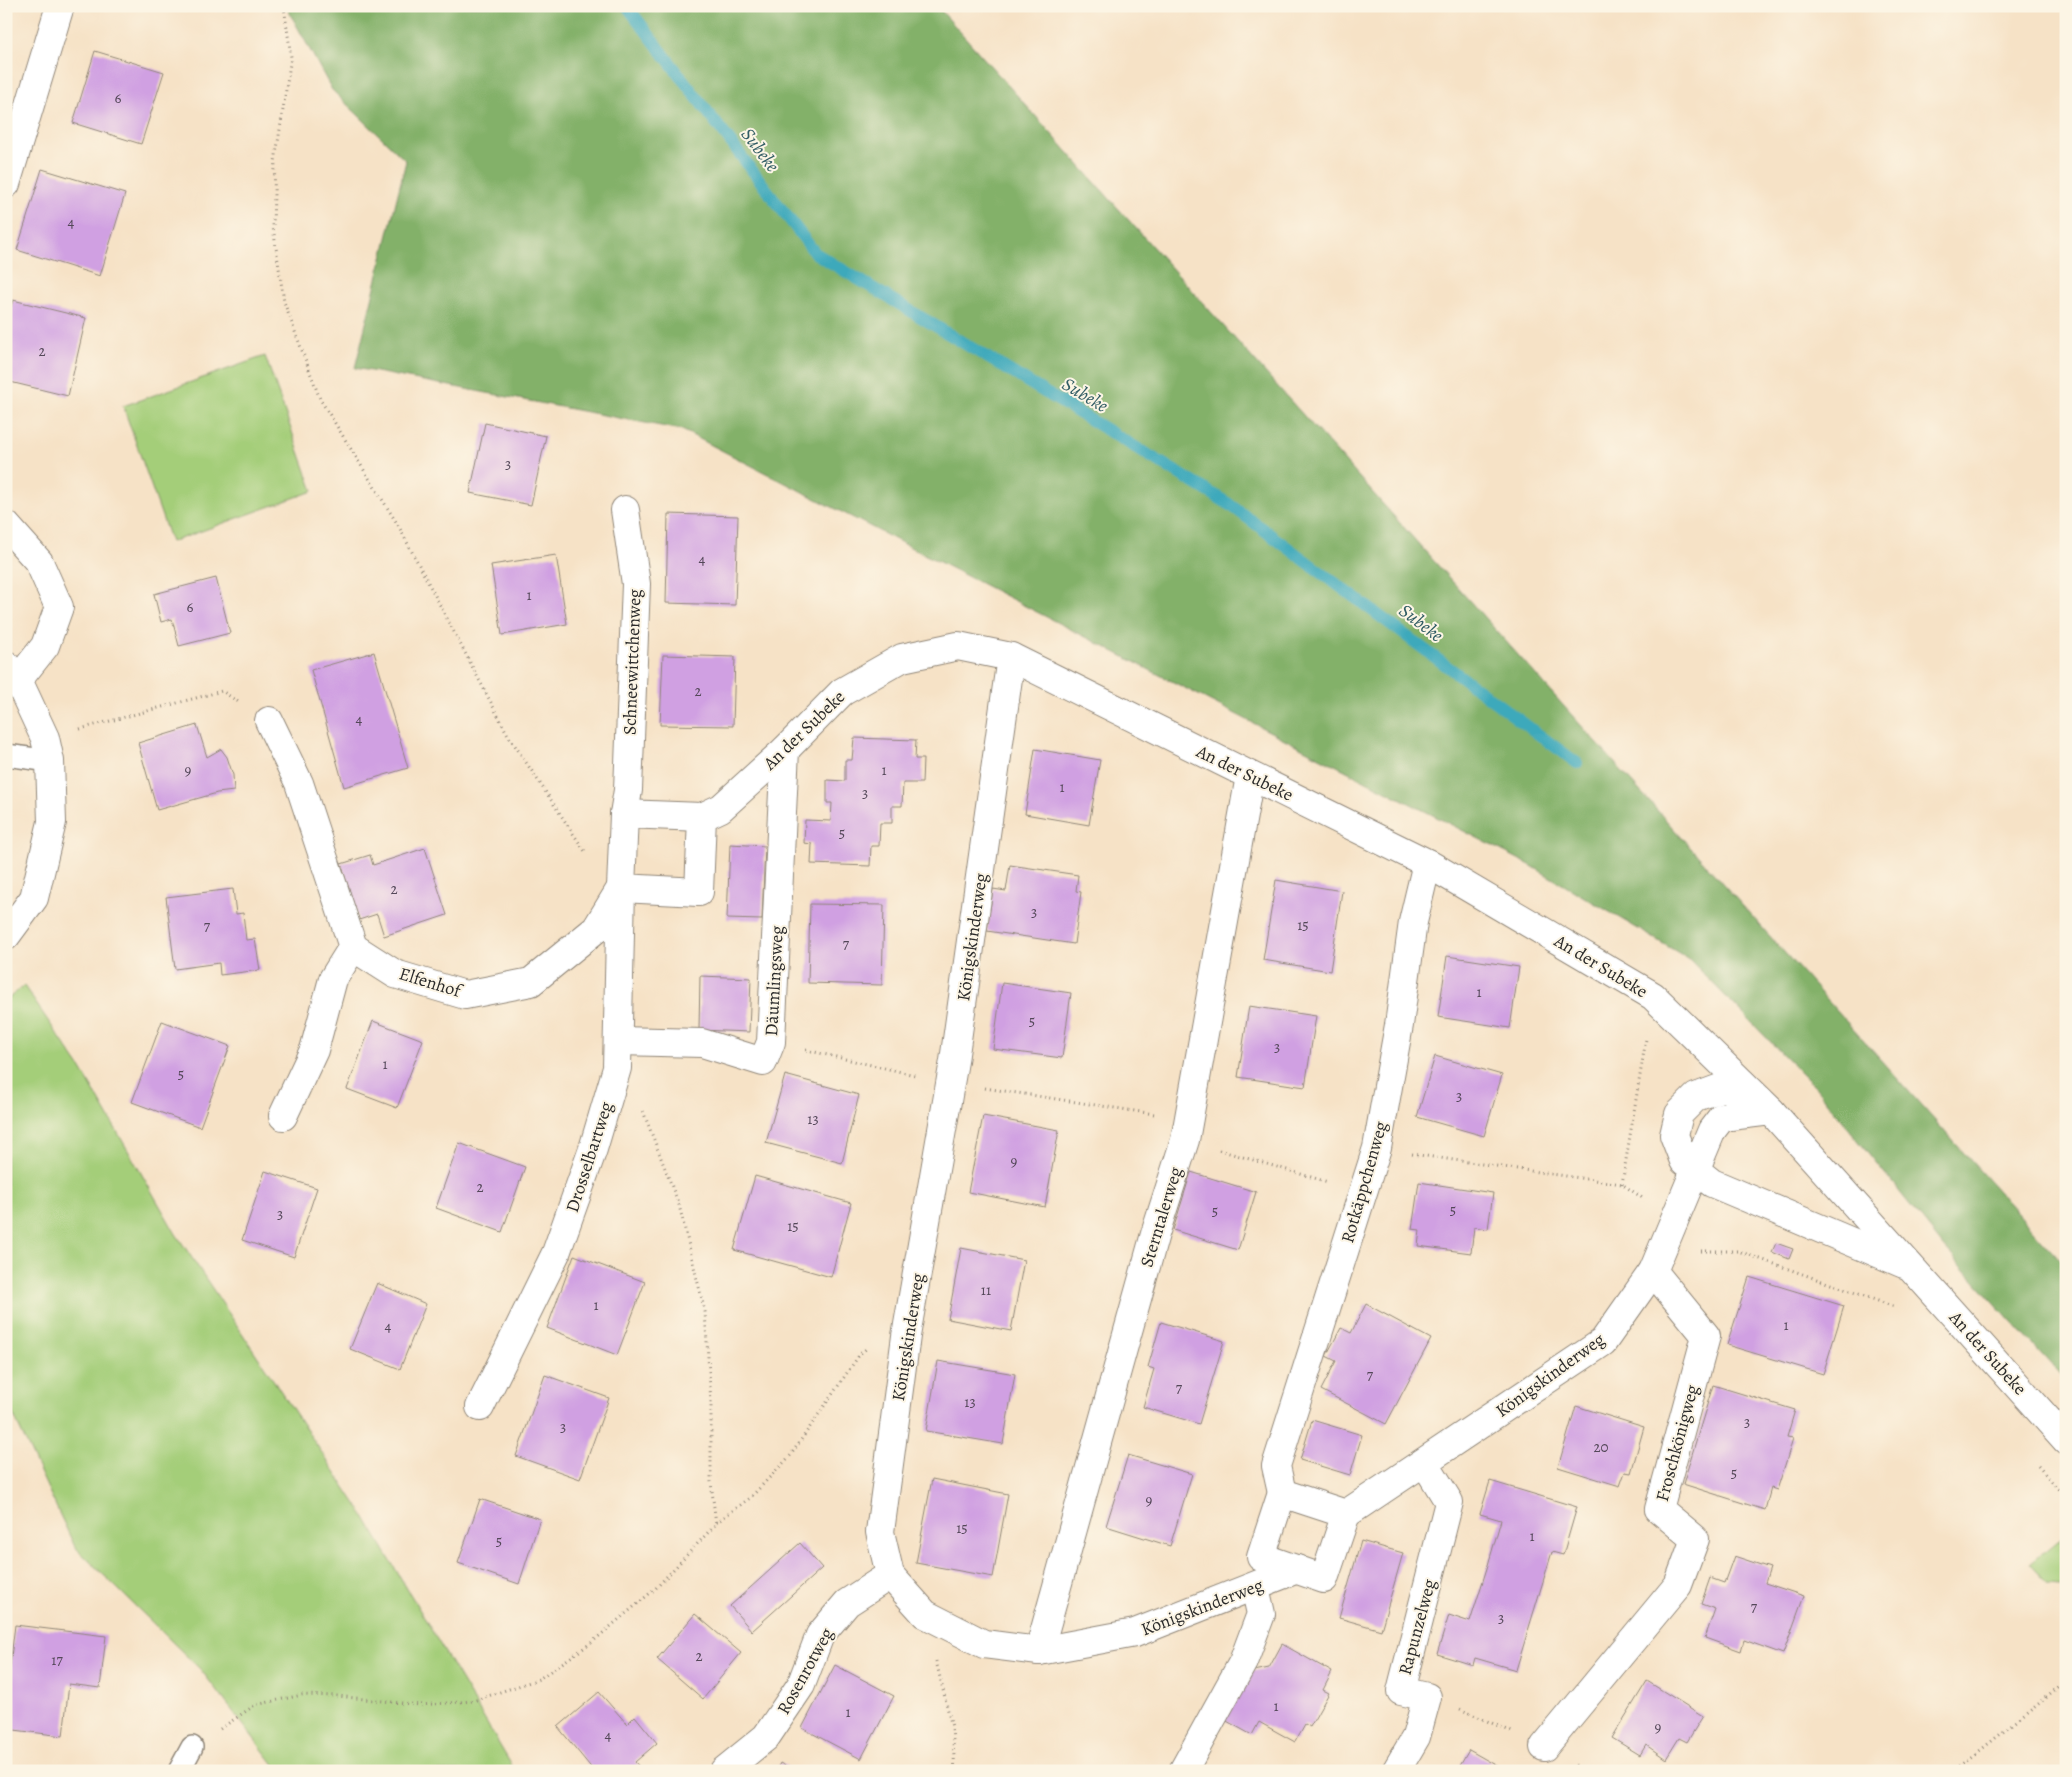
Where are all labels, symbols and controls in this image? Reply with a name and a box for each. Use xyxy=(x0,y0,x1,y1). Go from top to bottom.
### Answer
house number: 6 xyxy=(115,88,122,108)
water label: Subeke xyxy=(735,123,785,178)
house number: 4 xyxy=(68,212,75,232)
house number: 2 xyxy=(38,341,46,361)
water label: Subeke xyxy=(1057,371,1113,419)
house number: 3 xyxy=(505,454,511,474)
house number: 4 xyxy=(699,549,706,569)
house number: 1 xyxy=(526,585,532,605)
street label: Schneewittchenweg xyxy=(617,589,647,735)
house number: 6 xyxy=(187,597,194,617)
water label: Subeke xyxy=(1394,598,1449,648)
house number: 2 xyxy=(694,681,702,701)
street label: An der Subeke xyxy=(757,685,850,776)
house number: 4 xyxy=(356,709,363,729)
street label: An der Subeke xyxy=(1192,739,1297,807)
house number: 9 xyxy=(185,760,192,780)
house number: 1 xyxy=(881,760,887,780)
house number: 1 xyxy=(1059,777,1065,797)
house number: 3 xyxy=(862,783,868,803)
house number: 5 xyxy=(839,823,845,843)
street label: Königskinderweg xyxy=(951,871,993,1003)
house number: 2 xyxy=(390,879,398,899)
house number: 3 xyxy=(1031,902,1037,922)
house number: 15 xyxy=(1297,915,1309,935)
house number: 7 xyxy=(204,916,211,936)
street label: Däumlingsweg xyxy=(759,925,789,1037)
street label: An der Subeke xyxy=(1549,928,1652,1003)
house number: 7 xyxy=(843,934,850,954)
street label: Elfenhof xyxy=(396,961,467,1004)
house number: 1 xyxy=(1476,982,1482,1002)
house number: 5 xyxy=(1029,1011,1035,1031)
house number: 3 xyxy=(1274,1037,1280,1057)
house number: 1 xyxy=(382,1054,388,1074)
house number: 5 xyxy=(178,1064,184,1084)
house number: 3 xyxy=(1456,1086,1462,1106)
street label: Drosselbartweg xyxy=(560,1099,618,1215)
house number: 13 xyxy=(807,1109,819,1129)
street label: Rotkäppchenweg xyxy=(1335,1118,1393,1246)
house number: 9 xyxy=(1011,1151,1018,1171)
street label: Sterntalerweg xyxy=(1134,1164,1188,1270)
house number: 2 xyxy=(476,1177,484,1197)
house number: 5 xyxy=(1450,1200,1456,1220)
house number: 5 xyxy=(1212,1201,1218,1221)
house number: 3 xyxy=(277,1204,283,1224)
house number: 15 xyxy=(787,1216,799,1236)
street label: Königskinderweg xyxy=(886,1271,930,1403)
house number: 11 xyxy=(981,1280,991,1300)
house number: 1 xyxy=(593,1295,599,1315)
street label: An der Subeke xyxy=(1943,1305,2032,1400)
house number: 1 xyxy=(1783,1315,1789,1335)
house number: 4 xyxy=(385,1316,392,1336)
street label: Königskinderweg xyxy=(1491,1327,1609,1423)
house number: 7 xyxy=(1367,1365,1374,1385)
house number: 7 xyxy=(1176,1378,1183,1398)
street label: Froschkönigweg xyxy=(1650,1382,1704,1504)
house number: 13 xyxy=(964,1392,976,1412)
house number: 3 xyxy=(1744,1412,1750,1432)
house number: 3 xyxy=(560,1417,566,1437)
house number: 20 xyxy=(1593,1437,1609,1457)
house number: 5 xyxy=(1731,1463,1737,1483)
house number: 9 xyxy=(1146,1490,1153,1510)
house number: 15 xyxy=(956,1518,968,1538)
house number: 1 xyxy=(1529,1526,1535,1546)
house number: 5 xyxy=(496,1531,502,1551)
street label: Königskinderweg xyxy=(1137,1573,1267,1641)
street label: Rapunzelweg xyxy=(1393,1576,1441,1678)
house number: 7 xyxy=(1751,1597,1758,1617)
house number: 3 xyxy=(1498,1608,1504,1628)
street label: Rosenrotweg xyxy=(771,1623,839,1719)
house number: 2 xyxy=(695,1646,703,1666)
house number: 17 xyxy=(51,1650,63,1670)
house number: 1 xyxy=(1273,1696,1279,1716)
house number: 1 xyxy=(845,1702,851,1722)
house number: 9 xyxy=(1655,1717,1662,1737)
house number: 4 xyxy=(605,1725,612,1745)

